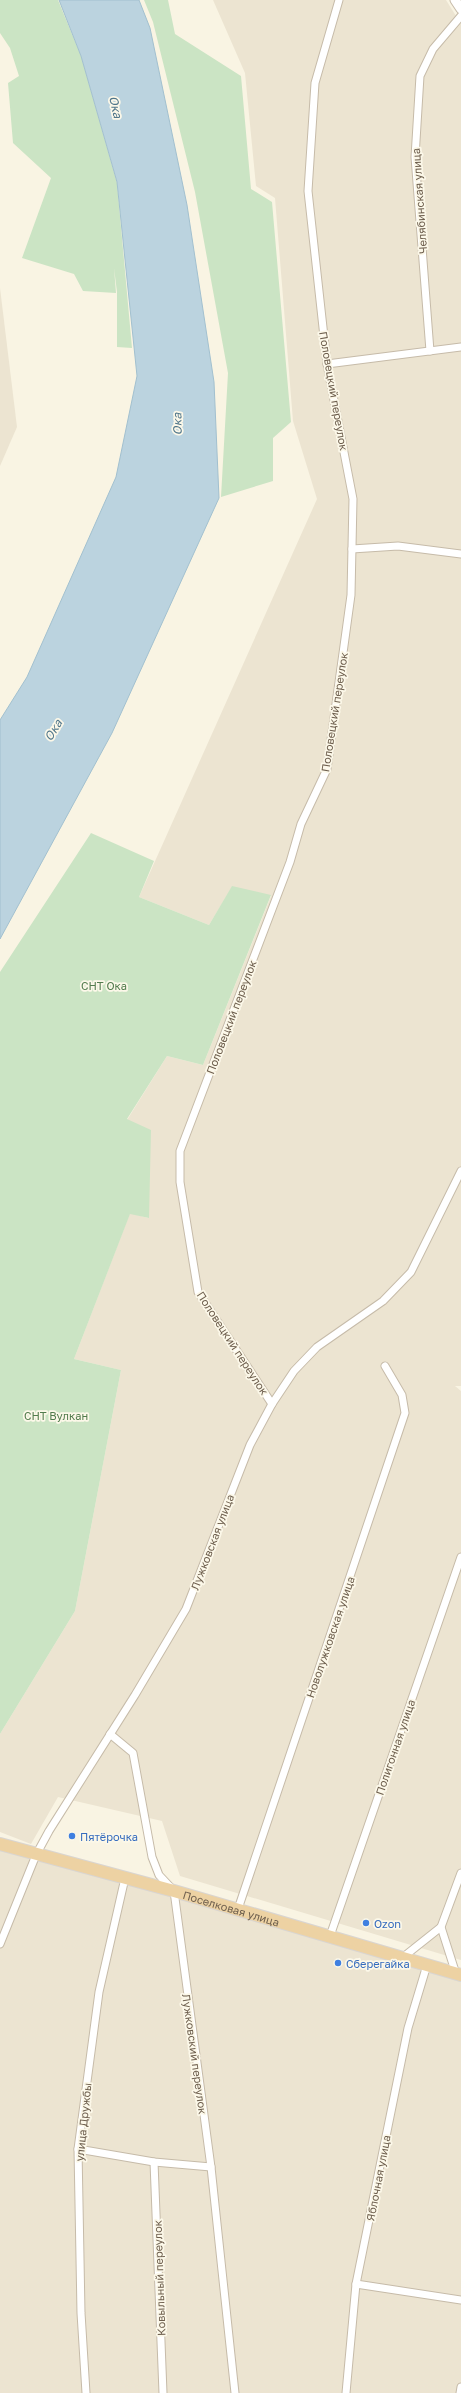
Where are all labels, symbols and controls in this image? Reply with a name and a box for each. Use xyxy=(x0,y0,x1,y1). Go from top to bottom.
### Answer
water label: Ока xyxy=(106,94,126,121)
street label: Челябинская улица xyxy=(409,148,429,254)
street label: Половецкий переулок xyxy=(317,330,351,452)
water label: Ока xyxy=(169,411,185,435)
street label: Половецкий переулок xyxy=(318,651,350,773)
water label: Ока xyxy=(41,715,66,743)
street label: Половецкий переулок xyxy=(203,958,259,1076)
park label: СНТ Ока xyxy=(81,979,127,992)
street label: Половецкий переулок xyxy=(195,1289,272,1398)
park label: СНТ Вулкан xyxy=(24,1409,88,1422)
street label: Лужковская улица xyxy=(188,1492,236,1592)
street label: Новолужковская улица xyxy=(303,1574,357,1700)
street label: Полигонная улица xyxy=(373,1697,417,1797)
place label: Пятёрочка xyxy=(80,1830,138,1843)
marker: Пятёрочка xyxy=(67,1831,77,1841)
street label: Поселковая улица xyxy=(182,1888,281,1928)
place label: Ozon xyxy=(374,1917,401,1930)
marker: Ozon xyxy=(361,1918,371,1928)
place label: Сберегайка xyxy=(346,1957,410,1970)
marker: Сберегайка xyxy=(333,1958,343,1968)
street label: Лужковский переулок xyxy=(180,1993,210,2116)
street label: улица Дружбы xyxy=(72,2082,94,2162)
street label: Яблочная улица xyxy=(363,2134,393,2222)
street label: Ковыльный переулок xyxy=(150,2219,168,2336)

